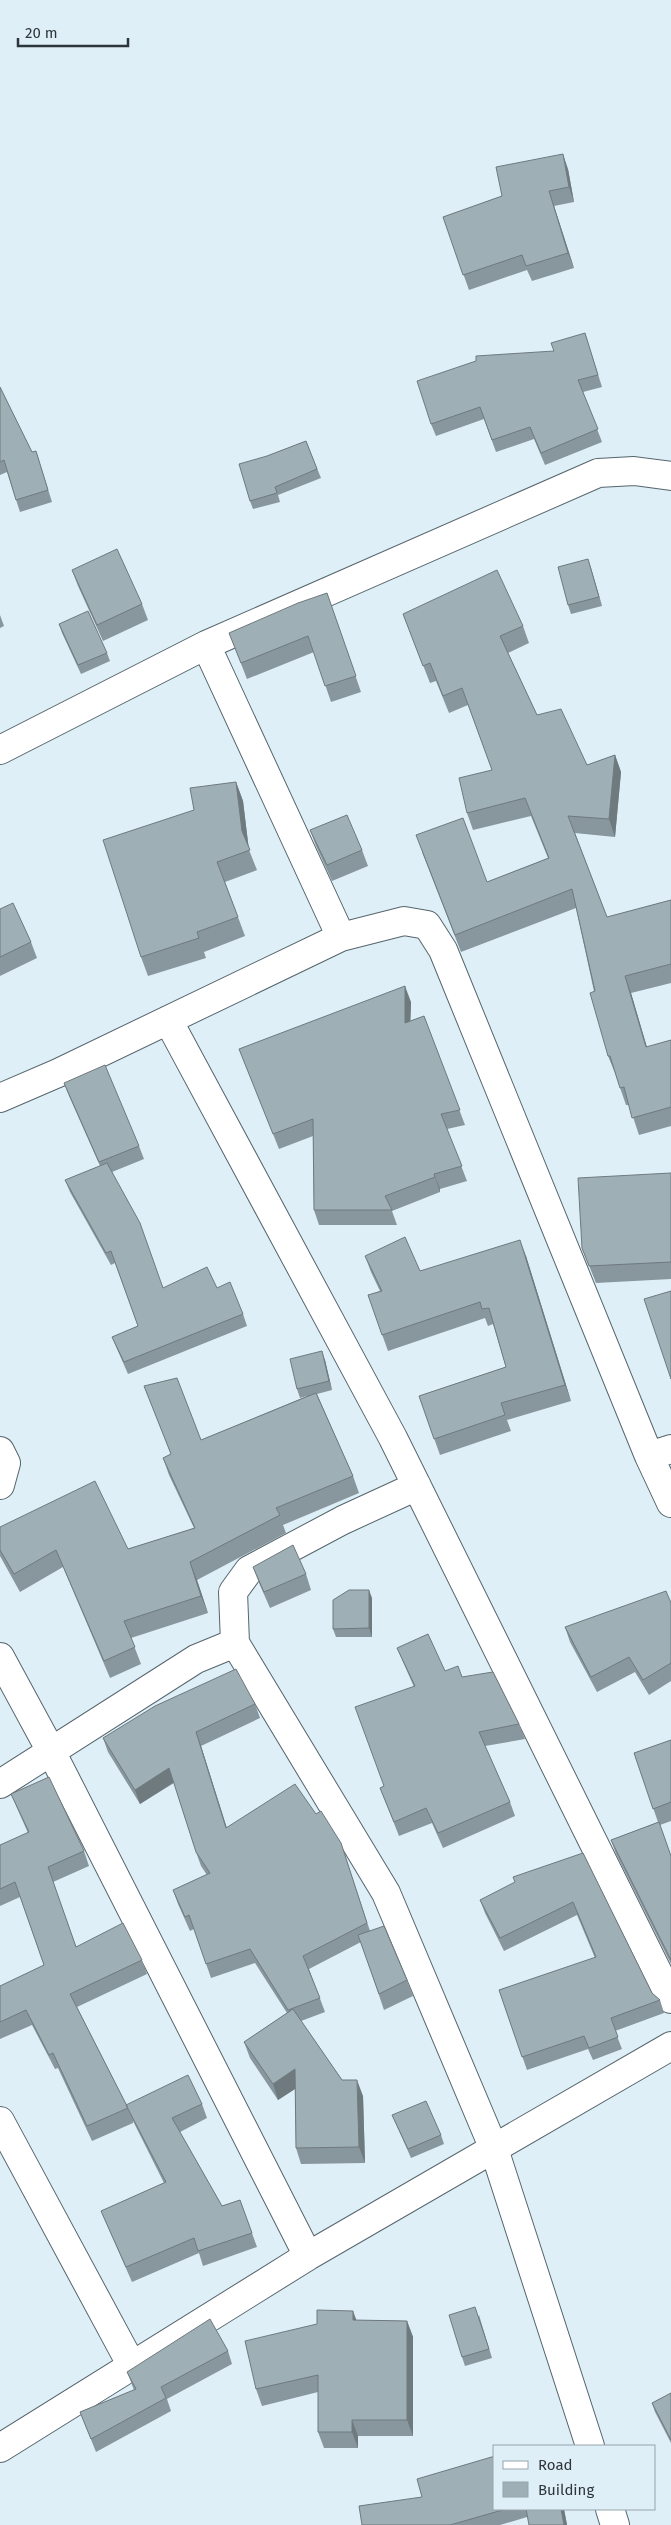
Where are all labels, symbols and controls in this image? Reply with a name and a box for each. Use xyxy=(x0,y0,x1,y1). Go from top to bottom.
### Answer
scale bar xyxy=(18,15,128,47)
text: 20 m xyxy=(25,24,58,42)
legend xyxy=(493,2445,656,2510)
text: Road xyxy=(538,2456,573,2474)
text: Building xyxy=(538,2481,594,2499)

